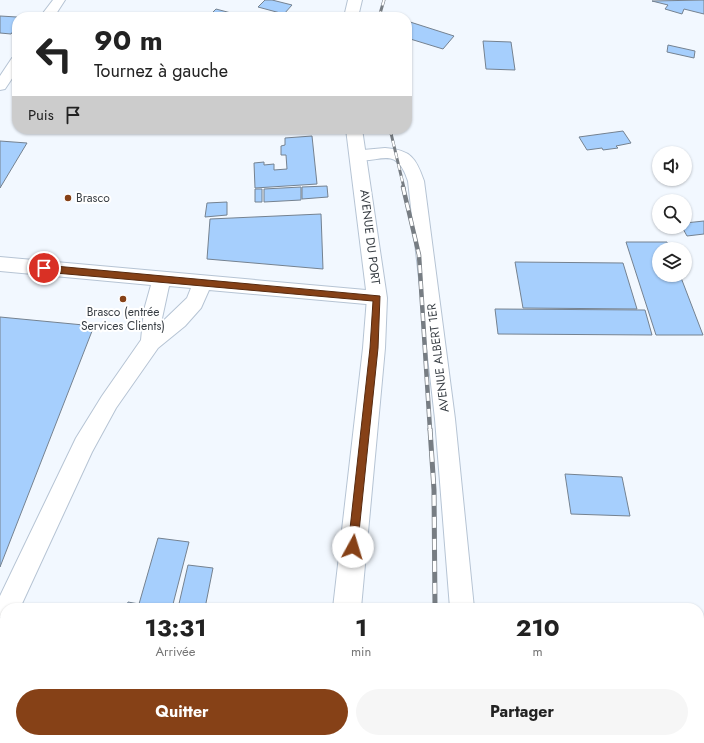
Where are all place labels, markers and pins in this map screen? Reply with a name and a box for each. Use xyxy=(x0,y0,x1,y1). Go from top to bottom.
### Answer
place label: Brasco xyxy=(76,189,110,207)
marker: Brasco xyxy=(63,193,73,203)
pin xyxy=(27,251,61,285)
marker: Brasco (entrée Services Clients) xyxy=(118,294,128,304)
place label: Brasco (entrée Services Clients) xyxy=(81,303,165,335)

